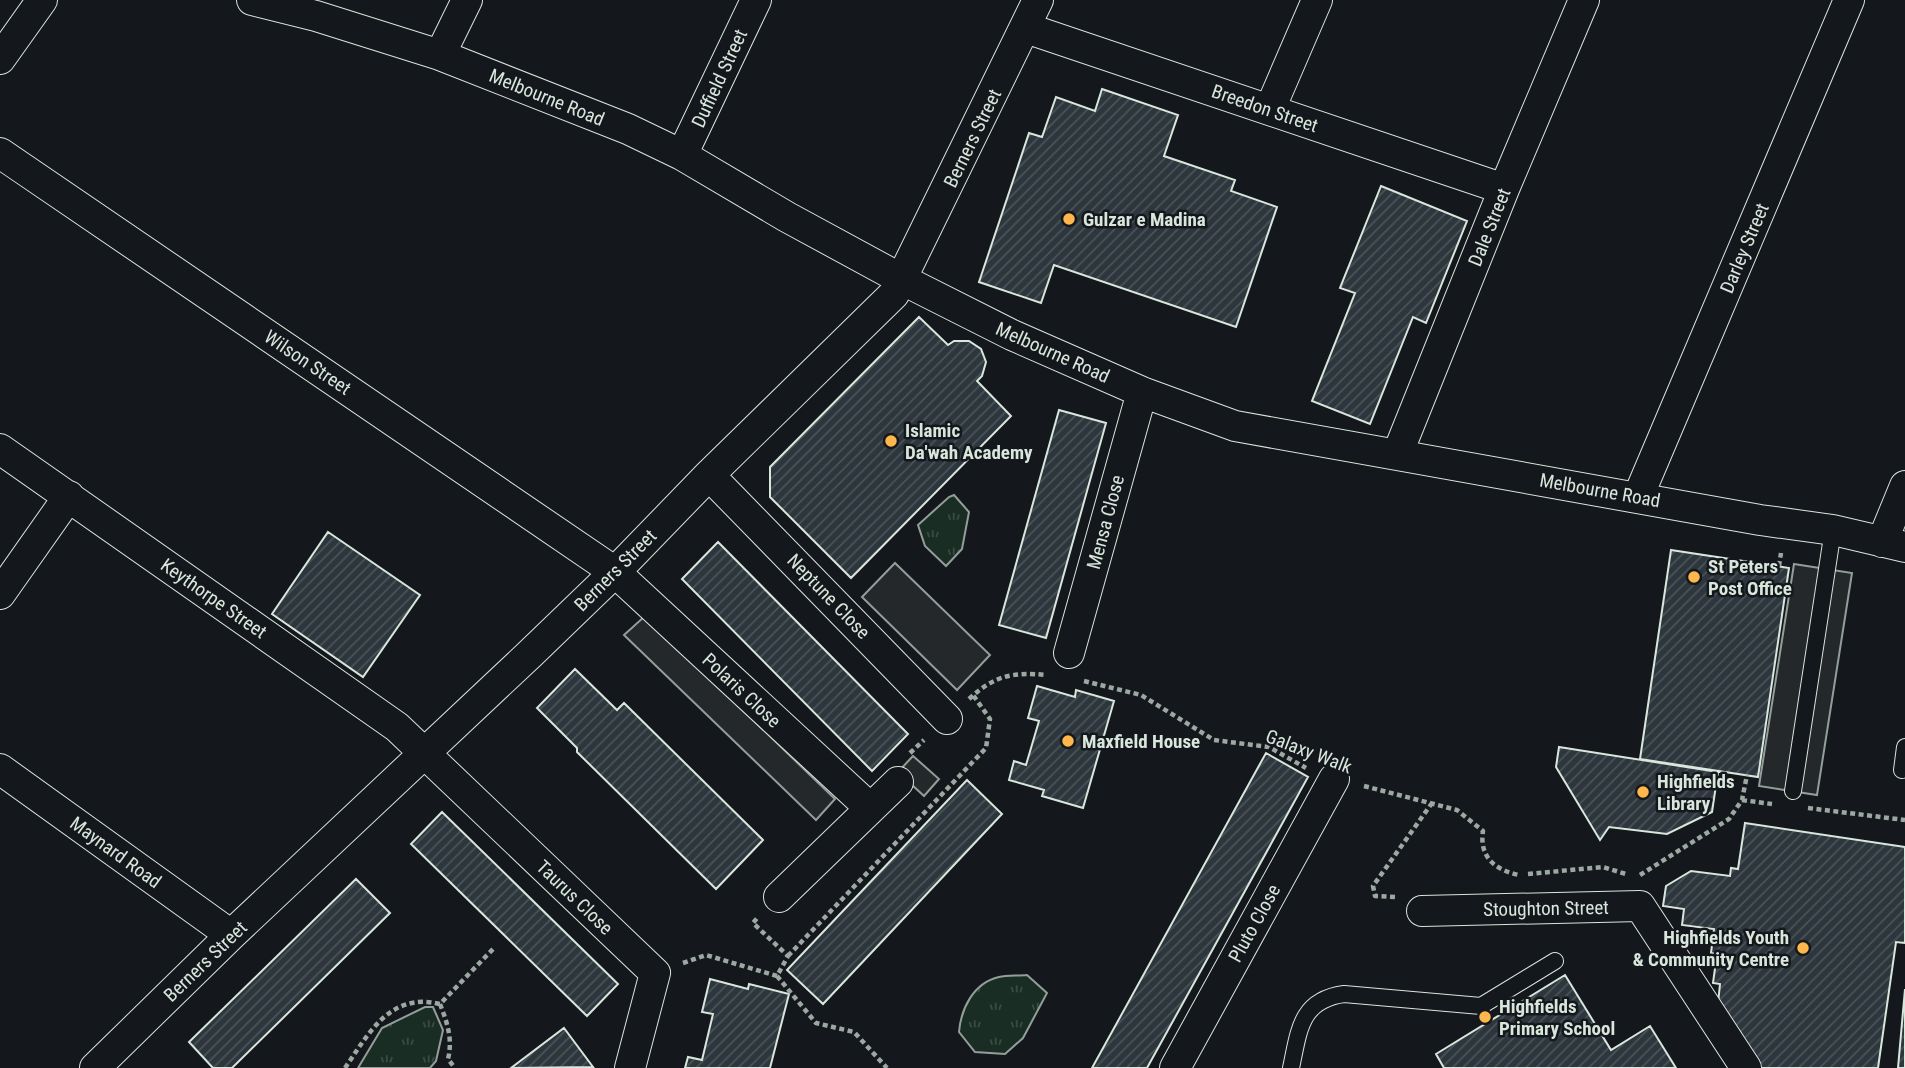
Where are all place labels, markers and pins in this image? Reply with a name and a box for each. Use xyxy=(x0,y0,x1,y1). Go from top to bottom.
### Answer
place label: Gulzar e Madina xyxy=(1083,208,1206,231)
marker: Gulzar e Madina xyxy=(1061,211,1077,227)
place label: Islamic Da'wah Academy xyxy=(905,419,1033,464)
marker: Islamic Da'wah Academy xyxy=(883,433,899,449)
place label: St Peters Post Office xyxy=(1708,555,1792,600)
marker: St Peters Post Office xyxy=(1686,569,1702,585)
place label: Maxfield House xyxy=(1082,730,1200,753)
marker: Maxfield House xyxy=(1060,733,1076,749)
place label: Highfields Library xyxy=(1657,770,1735,815)
marker: Highfields Library xyxy=(1635,784,1651,800)
place label: Highfields Youth & Community Centre xyxy=(1633,926,1789,971)
marker: Highfields Youth & Community Centre xyxy=(1795,940,1811,956)
place label: Highfields Primary School xyxy=(1499,995,1615,1040)
marker: Highfields Primary School xyxy=(1477,1009,1493,1025)

